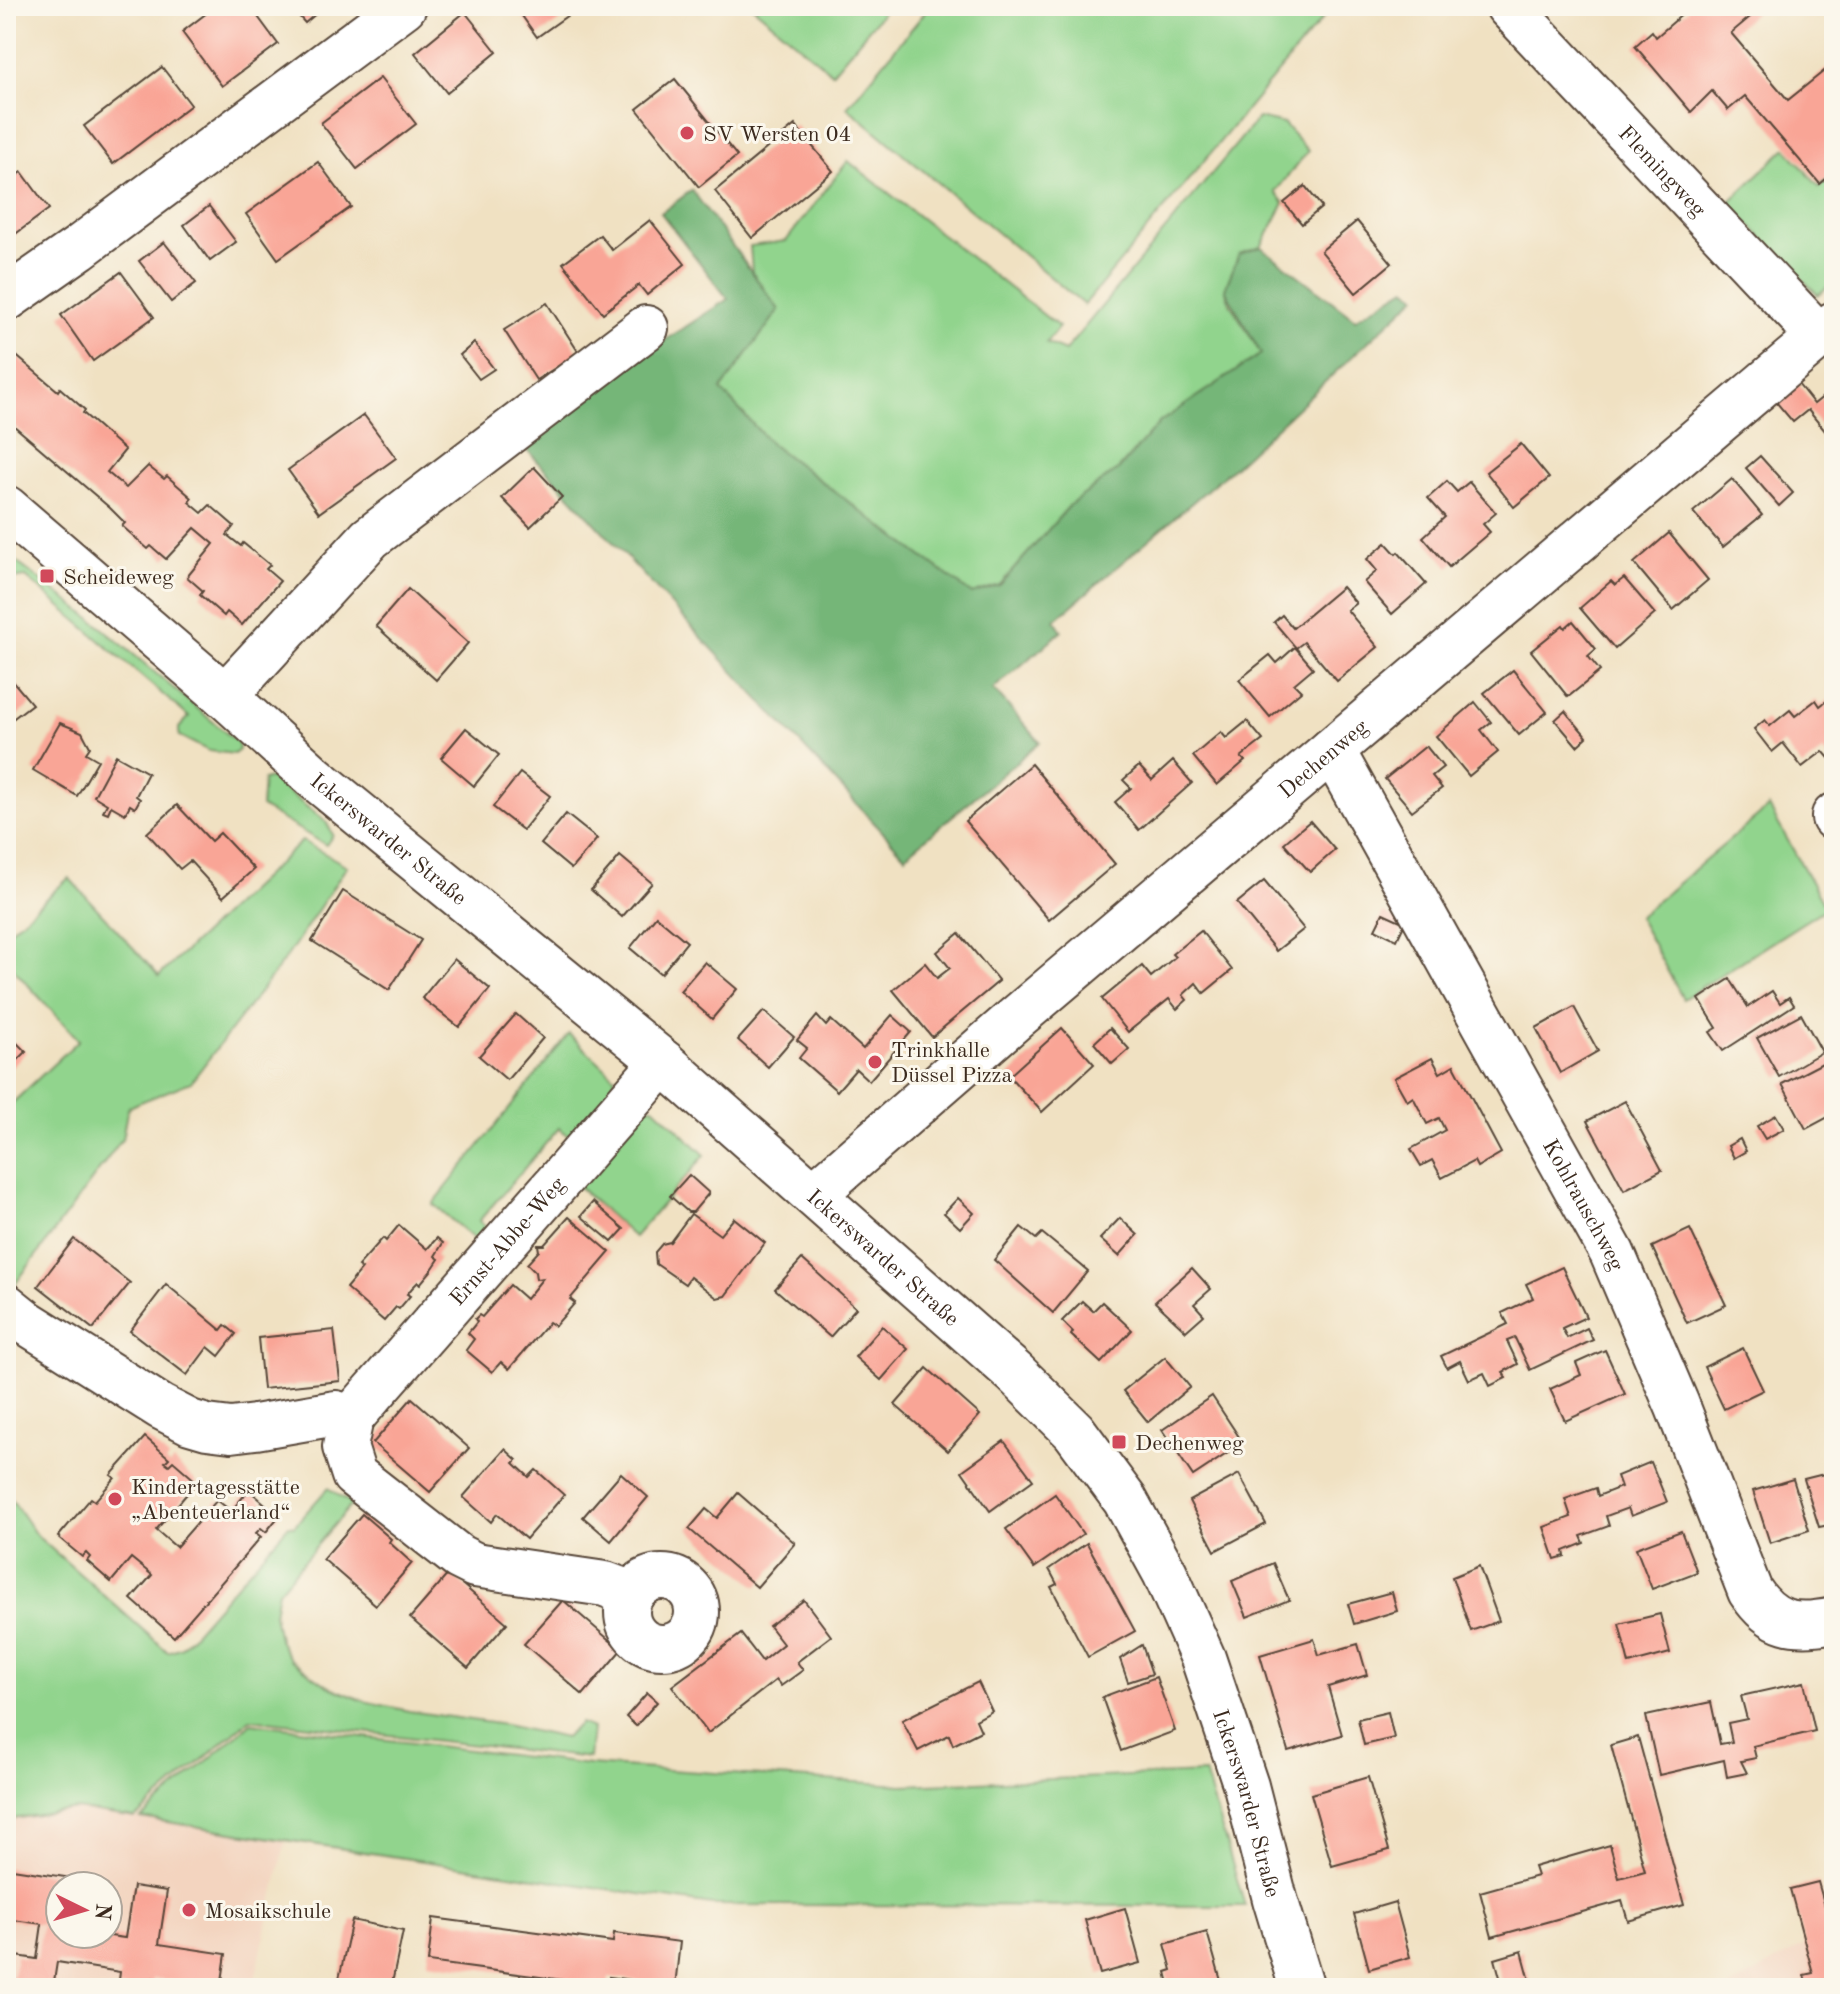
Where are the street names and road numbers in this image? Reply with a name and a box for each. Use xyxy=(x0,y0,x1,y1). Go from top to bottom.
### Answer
street label: Flemingweg xyxy=(1614,122,1709,222)
street label: Dechenweg xyxy=(1275,716,1373,803)
street label: Ickerswarder Straße xyxy=(306,770,470,910)
street label: Kohlrauschweg xyxy=(1538,1136,1627,1274)
street label: Ernst-Abbe-Weg xyxy=(446,1173,570,1310)
street label: Ickerswarder Straße xyxy=(802,1186,963,1331)
street label: Ickerswarder Straße xyxy=(1208,1707,1283,1900)

